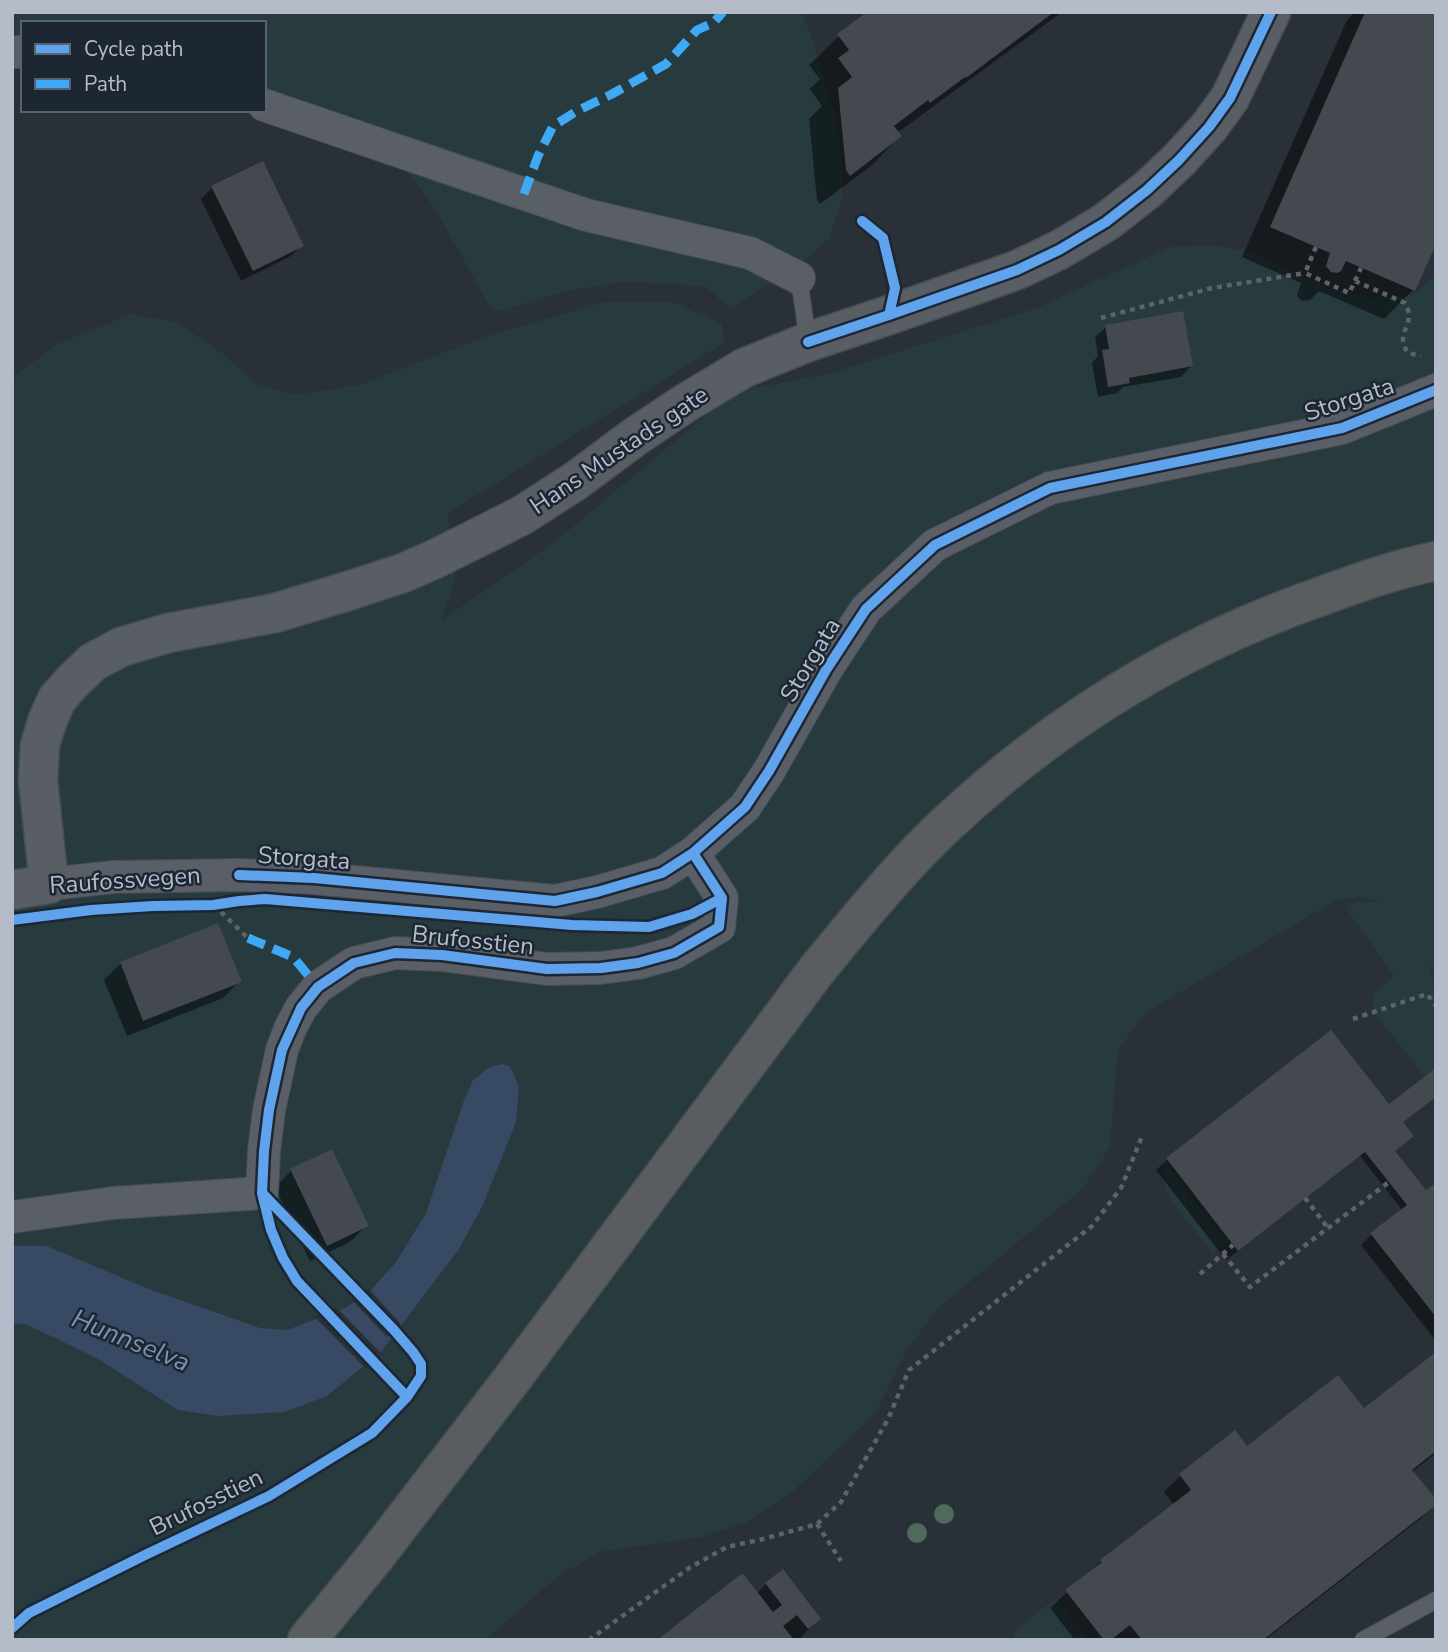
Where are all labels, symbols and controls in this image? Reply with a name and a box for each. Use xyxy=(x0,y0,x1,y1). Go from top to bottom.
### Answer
legend xyxy=(21,21,266,112)
text: Cycle path xyxy=(84,35,183,63)
text: Path xyxy=(84,70,127,98)
street label: Storgata xyxy=(1300,369,1398,429)
street label: Hans Mustads gate xyxy=(524,378,714,522)
street label: Storgata xyxy=(772,612,848,708)
street label: Storgata xyxy=(257,839,351,877)
street label: Raufossvegen xyxy=(48,859,202,901)
street label: Brufosstien xyxy=(410,918,536,962)
water label: Hunnselva xyxy=(67,1301,195,1380)
street label: Brufosstien xyxy=(144,1461,268,1543)

